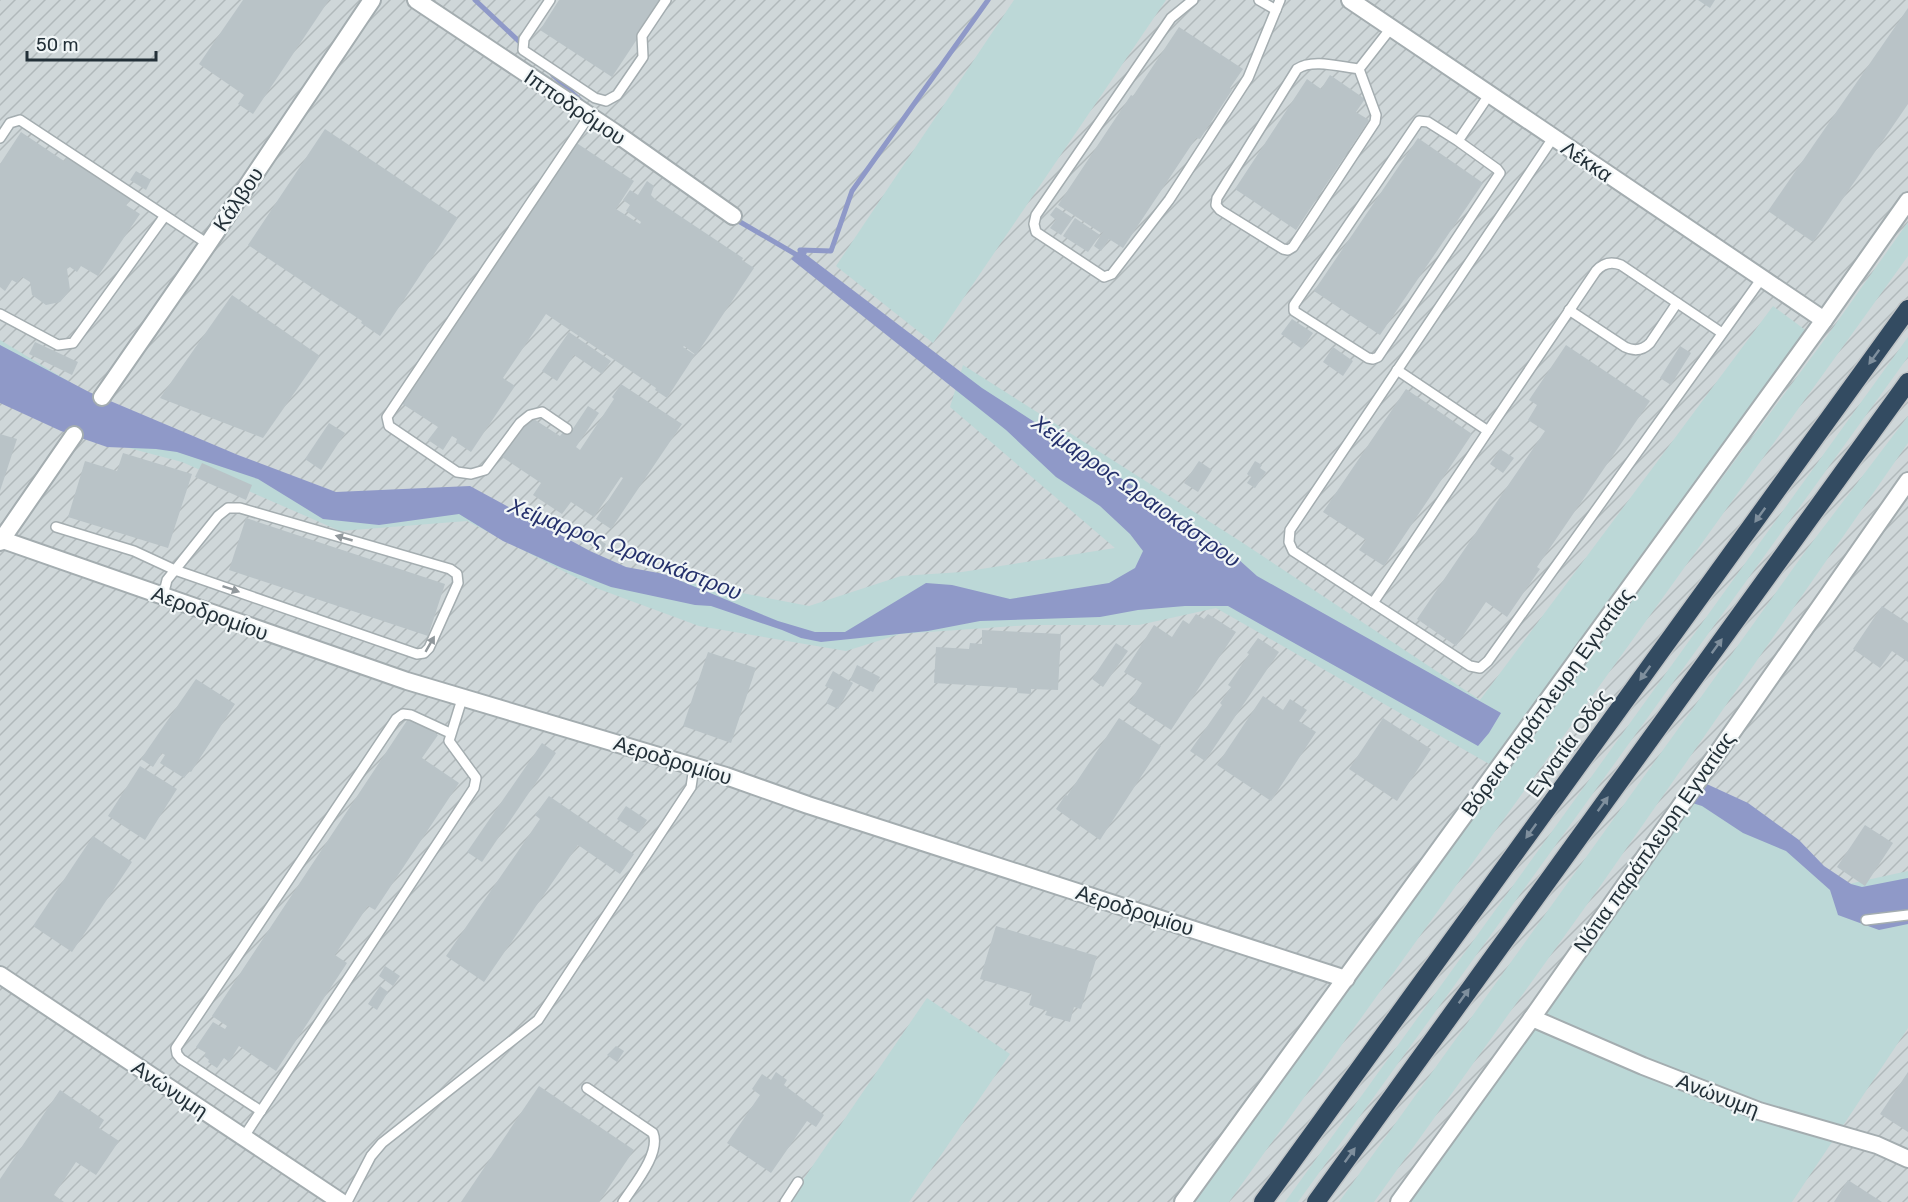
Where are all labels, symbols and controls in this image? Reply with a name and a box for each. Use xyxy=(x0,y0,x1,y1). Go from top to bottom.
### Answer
scale bar xyxy=(27,24,156,62)
text: 50 m xyxy=(36,34,79,56)
street label: Ιπποδρόμου xyxy=(520,64,630,150)
street label: Λέκκα xyxy=(1557,135,1617,187)
street label: Κάλβου xyxy=(208,162,268,236)
one-way arrow xyxy=(1868,348,1880,364)
water label: Χείμαρρος Ωραιοκάστρου xyxy=(1026,408,1245,573)
water label: Χείμαρρος Ωραιοκάστρου xyxy=(503,492,746,606)
one-way arrow xyxy=(1754,507,1766,522)
one-way arrow xyxy=(335,533,353,542)
street label: Αεροδρομίου xyxy=(148,580,272,646)
street label: Βόρεια παράπλευρη Εγνατίας xyxy=(1456,583,1638,821)
one-way arrow xyxy=(222,585,240,595)
one-way arrow xyxy=(425,635,435,652)
one-way arrow xyxy=(1711,639,1723,655)
one-way arrow xyxy=(1640,666,1652,681)
street label: Εγνατία Οδός xyxy=(1520,684,1616,802)
street label: Νότια παράπλευρη Εγνατίας xyxy=(1568,727,1740,957)
street label: Αεροδρομίου xyxy=(611,730,735,790)
one-way arrow xyxy=(1597,797,1609,813)
one-way arrow xyxy=(1525,823,1537,839)
street label: Αεροδρομίου xyxy=(1073,879,1197,941)
one-way arrow xyxy=(1458,989,1470,1005)
street label: Ανώνυμη xyxy=(127,1055,213,1123)
street label: Ανώνυμη xyxy=(1673,1068,1763,1122)
one-way arrow xyxy=(1344,1147,1356,1163)

